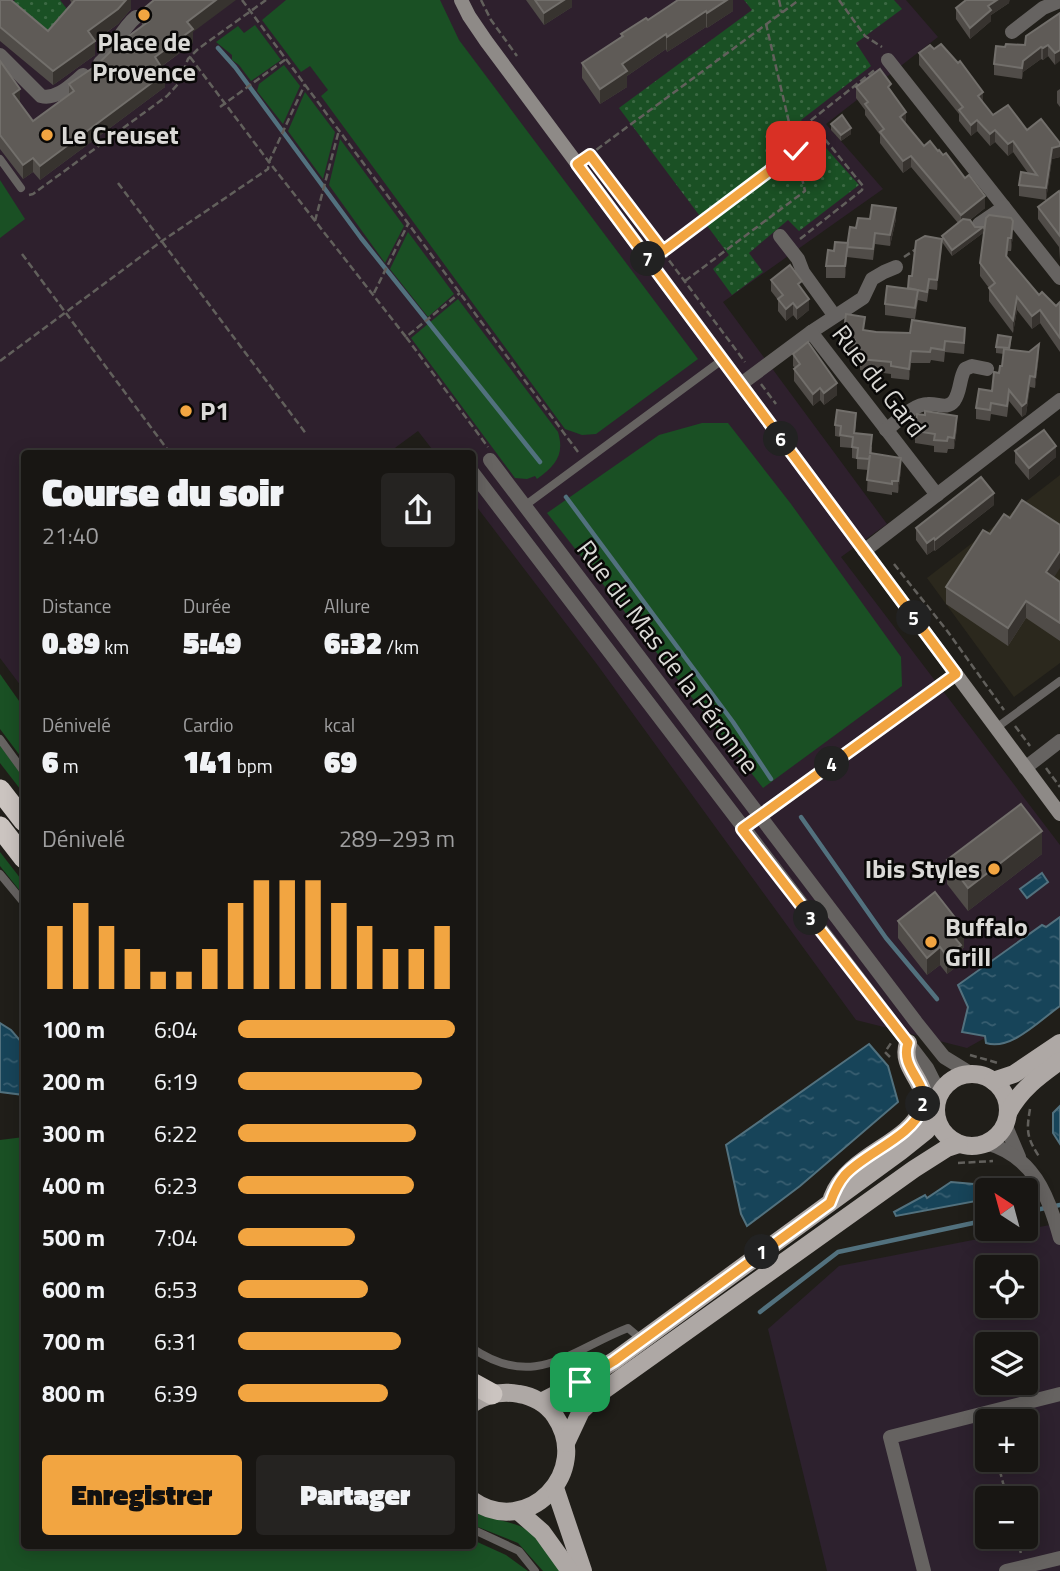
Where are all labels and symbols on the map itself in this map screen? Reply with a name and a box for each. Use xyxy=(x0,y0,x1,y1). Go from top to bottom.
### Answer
marker: Place de Provence xyxy=(136,7,152,23)
place label: Place de Provence xyxy=(92,22,196,91)
place label: Le Creuset xyxy=(61,115,179,154)
pin xyxy=(766,121,826,181)
marker: Le Creuset xyxy=(39,127,55,143)
pin: 7 xyxy=(630,242,666,276)
street label: Rue du Gard xyxy=(823,316,936,445)
place label: P1 xyxy=(200,391,230,430)
marker: P1 xyxy=(178,403,194,419)
pin: 6 xyxy=(764,422,798,457)
street label: Rue du Mas de la Péronne xyxy=(567,532,769,782)
pin: 5 xyxy=(897,600,932,636)
pin: 4 xyxy=(814,746,850,782)
place label: Ibis Styles xyxy=(865,849,980,888)
marker: Ibis Styles xyxy=(986,861,1002,877)
pin: 3 xyxy=(794,900,828,936)
place label: Buffalo Grill xyxy=(945,907,1028,976)
marker: Buffalo Grill xyxy=(923,934,939,950)
pin: 2 xyxy=(906,1086,940,1122)
north arrow xyxy=(975,1178,1038,1241)
pin: 1 xyxy=(744,1234,780,1270)
pin xyxy=(550,1352,610,1412)

